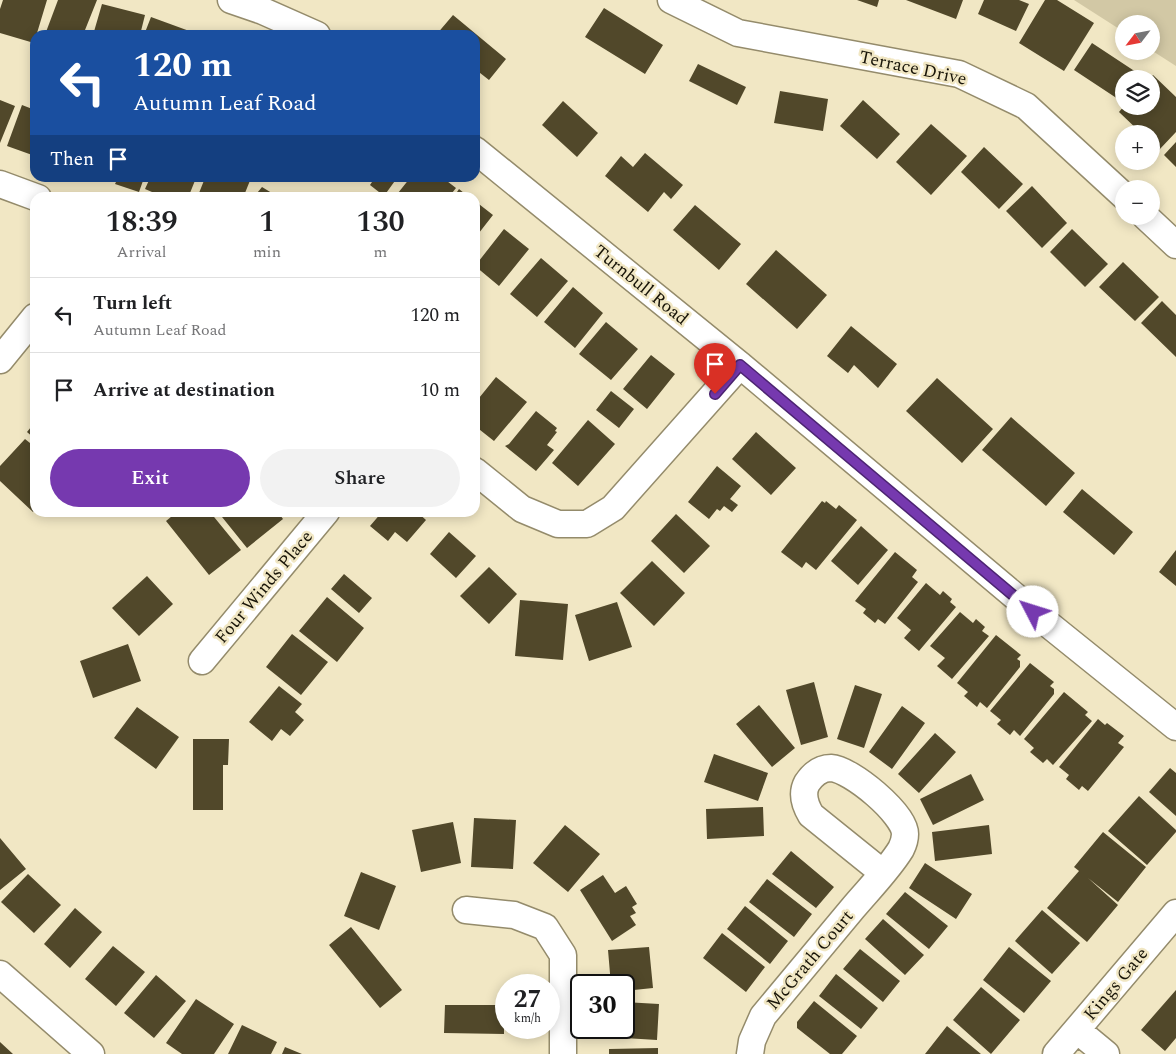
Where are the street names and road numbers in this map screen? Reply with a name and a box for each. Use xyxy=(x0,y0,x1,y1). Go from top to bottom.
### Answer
street label: Terrace Drive xyxy=(857,43,969,93)
street label: Turnbull Road xyxy=(588,238,694,332)
street label: Four Winds Place xyxy=(208,524,320,650)
street label: McGrath Court xyxy=(760,904,860,1016)
street label: Kings Gate xyxy=(1077,941,1155,1027)

